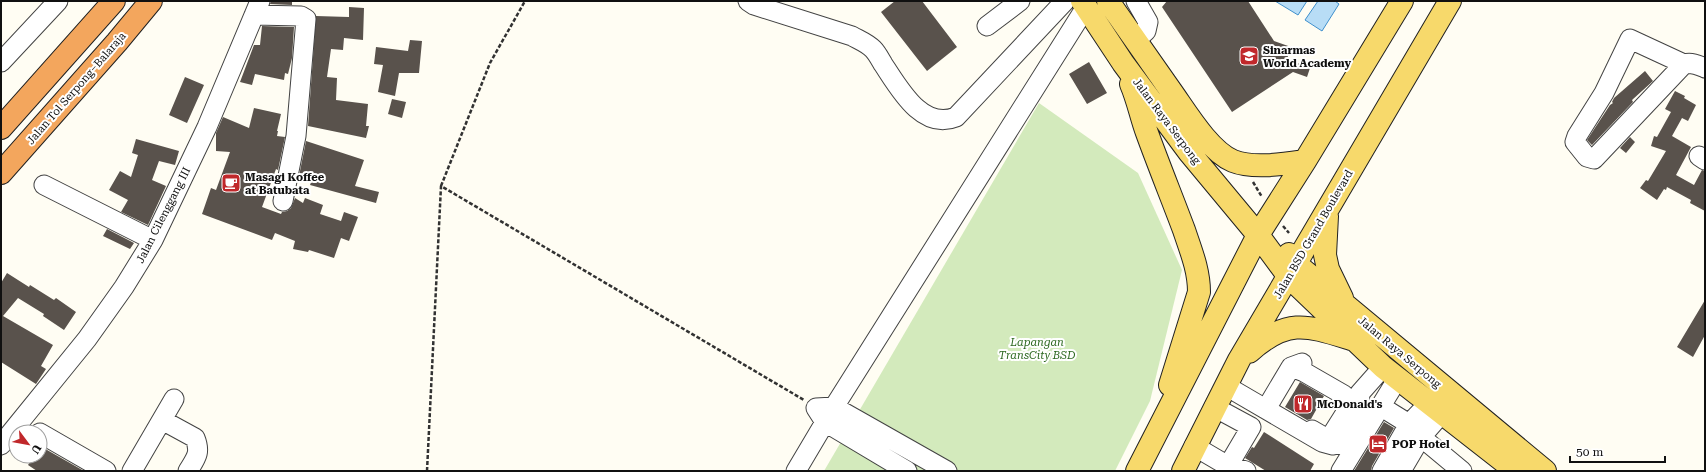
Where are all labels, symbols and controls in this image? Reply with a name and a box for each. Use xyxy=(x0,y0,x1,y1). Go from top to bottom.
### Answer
street label: Jalan Tol Serpong–Balaraja xyxy=(24,30,129,147)
place label: Sinarmas World Academy xyxy=(1263,44,1352,70)
school or university icon: Sinarmas World Academy xyxy=(1238,45,1260,67)
street label: Jalan Raya Serpong xyxy=(1130,76,1204,167)
street label: Jalan Cilenggang III xyxy=(134,165,193,265)
street label: Jalan BSD Grand Boulevard xyxy=(1271,168,1356,301)
place label: Masagi Koffee at Batubata xyxy=(245,171,325,197)
cafe icon: Masagi Koffee at Batubata xyxy=(220,172,242,194)
street label: Jalan Raya Serpong xyxy=(1356,314,1444,391)
park label: Lapangan TransCity BSD xyxy=(999,336,1076,362)
restaurant icon: McDonald's xyxy=(1292,393,1314,415)
place label: McDonald's xyxy=(1317,398,1383,411)
north arrow xyxy=(8,424,48,464)
hotel icon: POP Hotel xyxy=(1367,433,1389,455)
place label: POP Hotel xyxy=(1392,438,1450,451)
scale bar xyxy=(1570,438,1665,464)
text: U xyxy=(28,442,44,457)
text: 50 m xyxy=(1576,445,1603,459)

